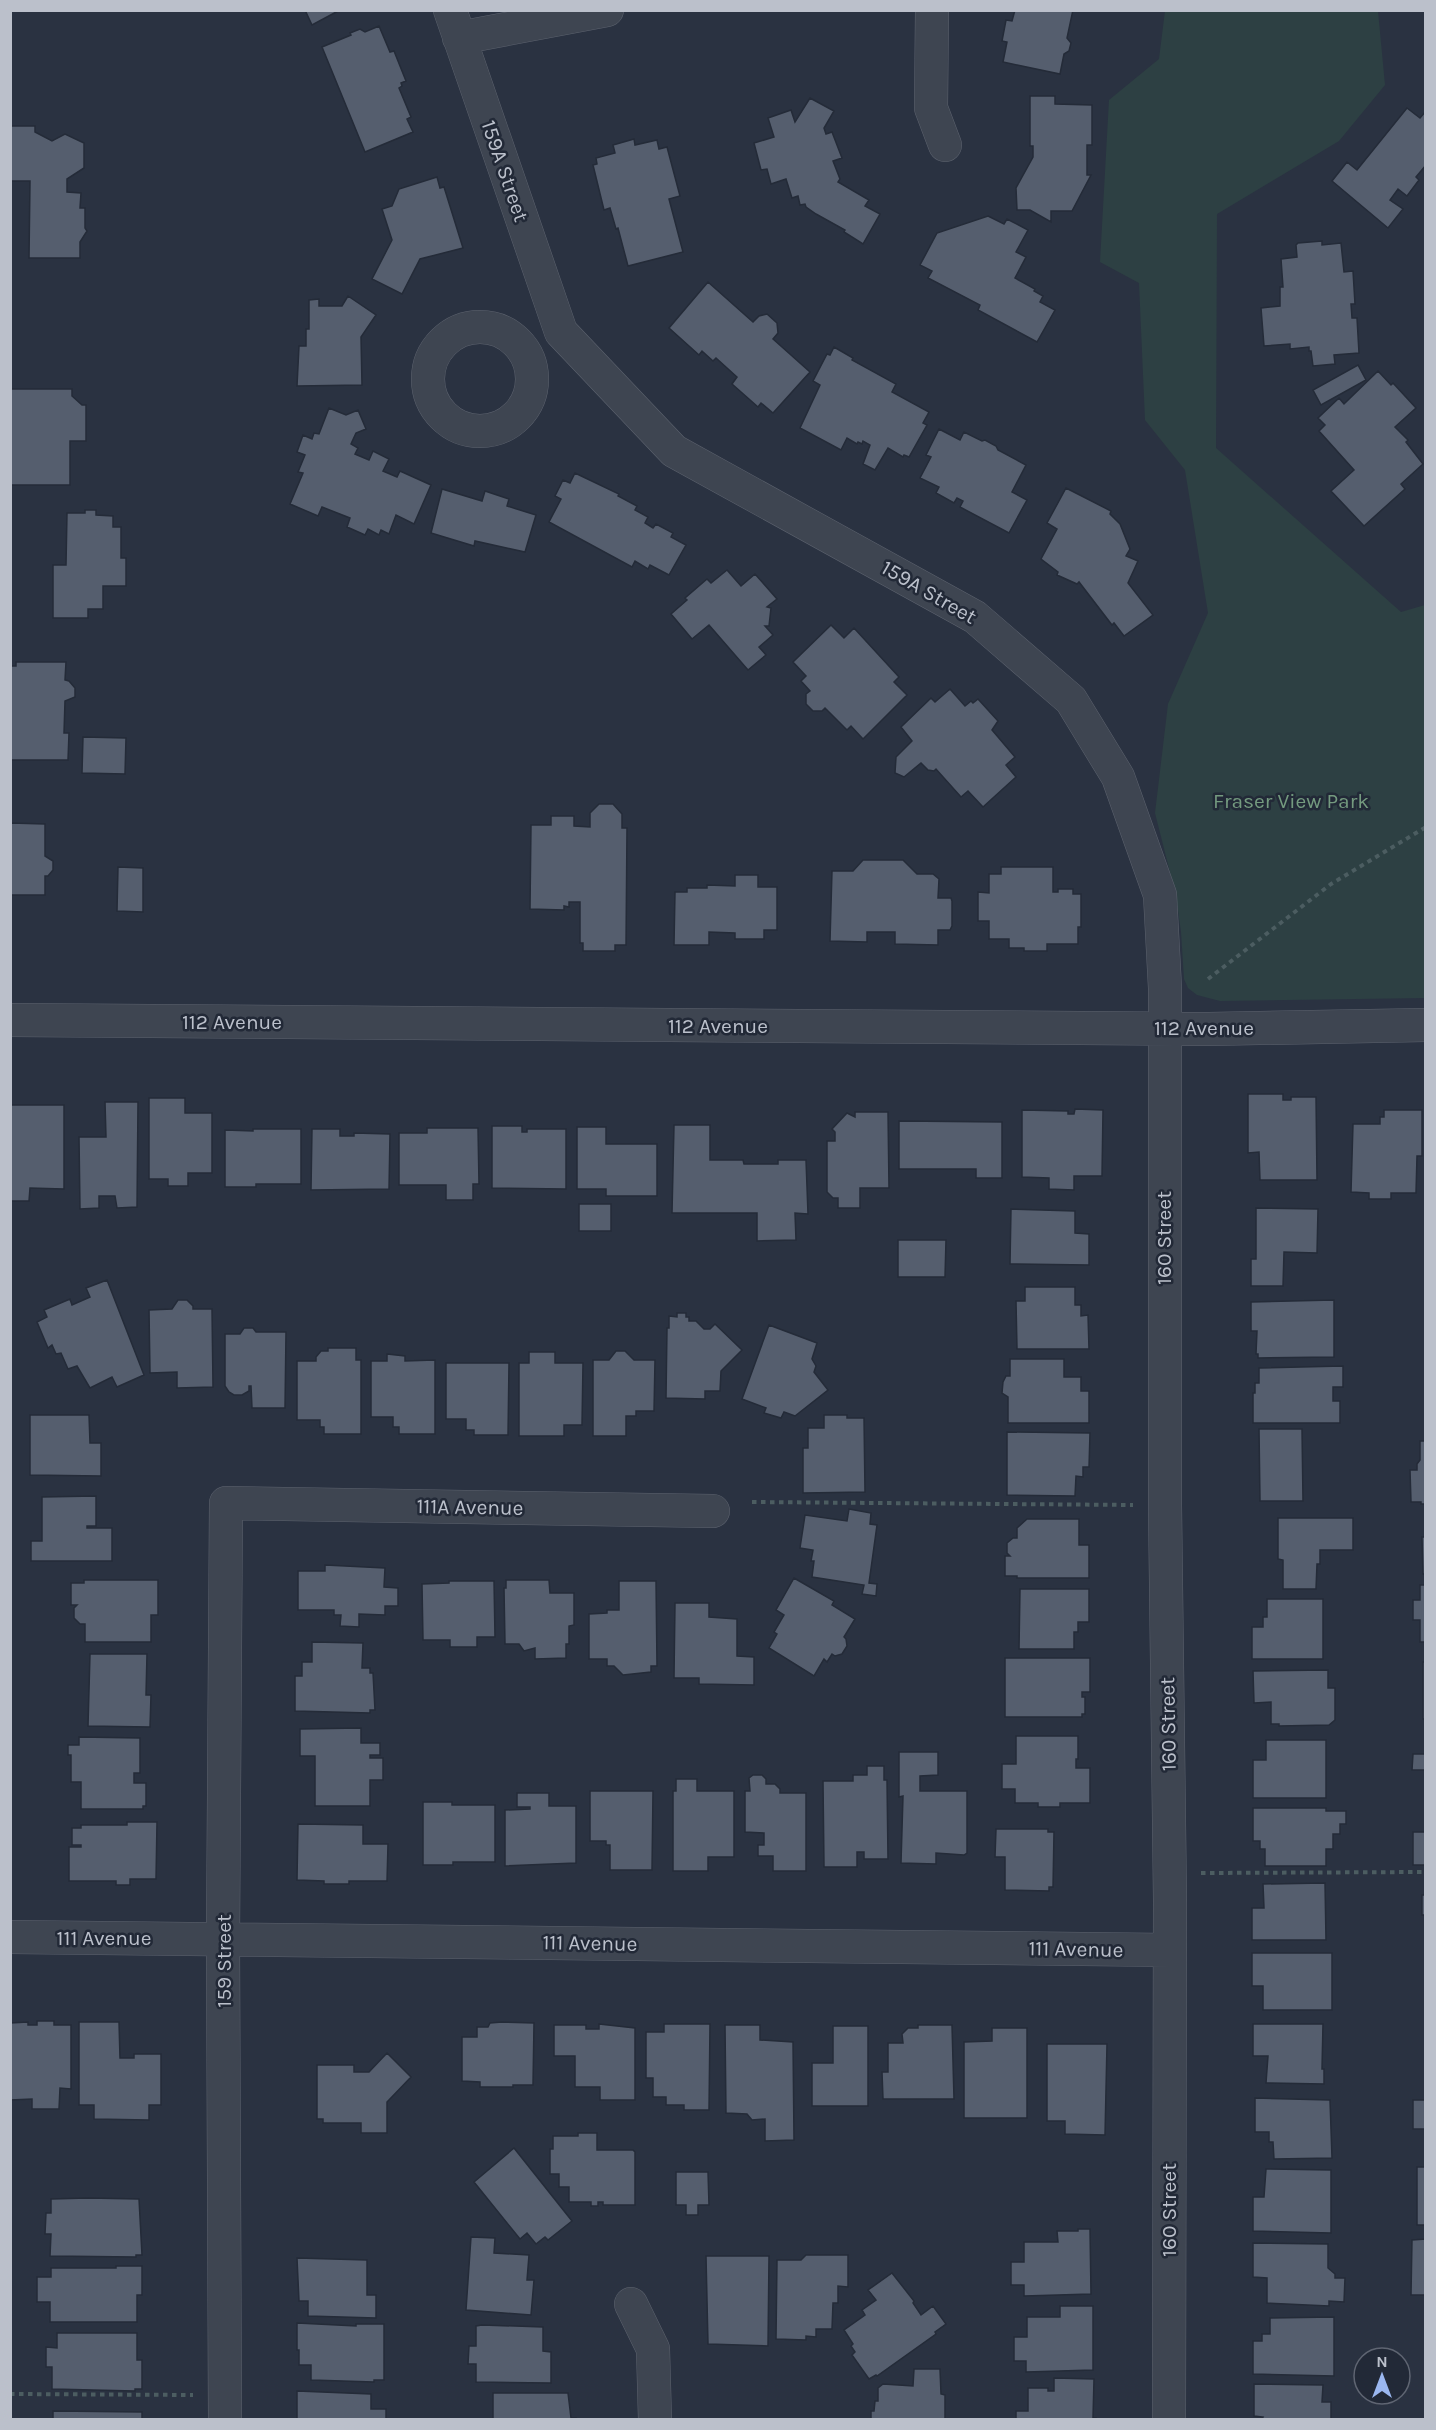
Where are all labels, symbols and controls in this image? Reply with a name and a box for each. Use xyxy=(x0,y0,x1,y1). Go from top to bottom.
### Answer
street label: 159A Street xyxy=(476,117,534,225)
street label: 159A Street xyxy=(877,555,981,629)
park label: Fraser View Park xyxy=(1213,789,1369,813)
street label: 112 Avenue xyxy=(182,1010,282,1034)
street label: 112 Avenue xyxy=(668,1014,768,1038)
street label: 112 Avenue xyxy=(1154,1016,1254,1040)
street label: 160 Street xyxy=(1152,1191,1176,1285)
street label: 111A Avenue xyxy=(416,1494,524,1520)
street label: 160 Street xyxy=(1155,1677,1181,1771)
street label: 159 Street xyxy=(212,1914,236,2008)
street label: 111 Avenue xyxy=(57,1926,151,1950)
street label: 111 Avenue xyxy=(542,1930,638,1956)
street label: 111 Avenue xyxy=(1028,1936,1124,1962)
street label: 160 Street xyxy=(1157,2163,1181,2257)
north arrow xyxy=(1352,2346,1412,2406)
text: N xyxy=(1376,2352,1388,2371)

